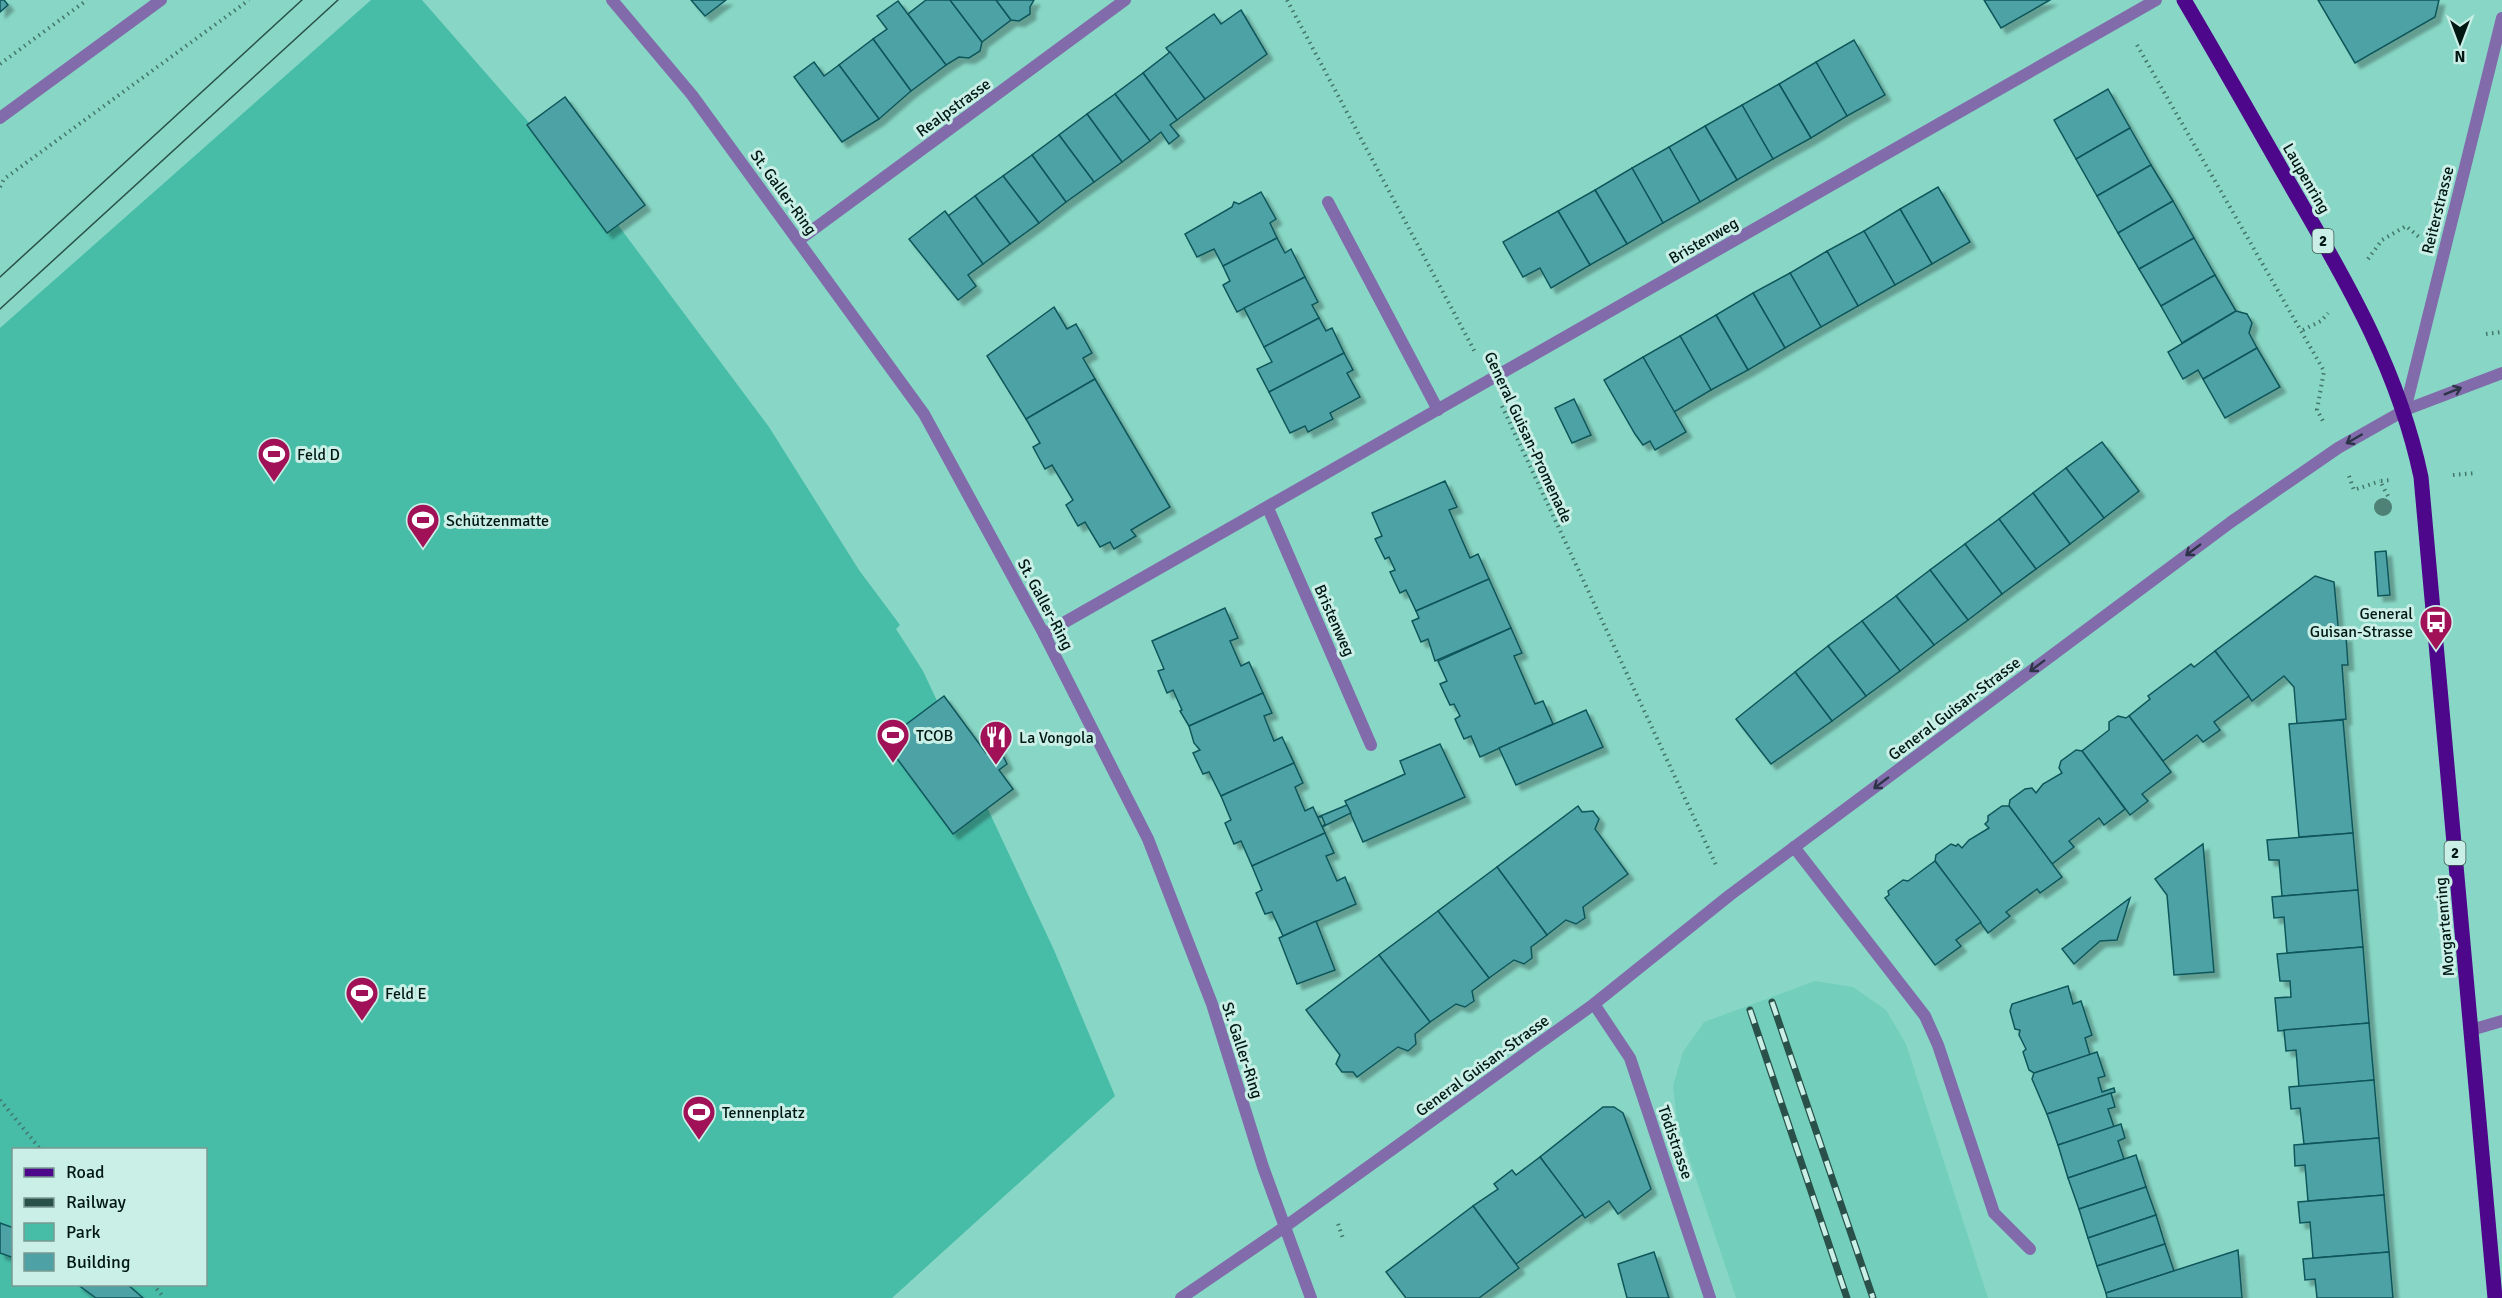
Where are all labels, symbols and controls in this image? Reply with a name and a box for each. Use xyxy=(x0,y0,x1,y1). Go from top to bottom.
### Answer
north arrow xyxy=(2430,12,2490,72)
text: N xyxy=(2454,46,2466,66)
street label: Realpstrasse xyxy=(912,74,995,142)
street label: Laupenring xyxy=(2278,140,2334,217)
street label: St. Galler-Ring xyxy=(746,146,821,239)
street label: Reiterstrasse xyxy=(2417,164,2459,256)
street label: Bristenweg xyxy=(1665,213,1742,269)
road number: 2 xyxy=(2312,229,2334,253)
street label: General Guisan-Promenade xyxy=(1480,349,1577,526)
one-way arrow xyxy=(2443,385,2462,396)
one-way arrow xyxy=(2346,433,2363,445)
sports icon: Feld D xyxy=(256,436,292,483)
place label: Feld D xyxy=(297,445,340,465)
sports icon: Schützenmatte xyxy=(405,502,441,549)
place label: Schützenmatte xyxy=(446,511,549,531)
one-way arrow xyxy=(2186,544,2202,556)
street label: St. Galler-Ring xyxy=(1013,555,1077,653)
street label: Bristenweg xyxy=(1309,581,1359,660)
place label: General Guisan-Strasse xyxy=(2310,604,2413,642)
bus stop icon: General Guisan-Strasse xyxy=(2418,604,2454,651)
street label: General Guisan-Strasse xyxy=(1885,653,2025,765)
one-way arrow xyxy=(2029,660,2045,673)
sports icon: TCOB xyxy=(875,717,911,764)
restaurant icon: La Vongola xyxy=(978,719,1014,766)
place label: TCOB xyxy=(916,726,953,746)
place label: La Vongola xyxy=(1019,728,1094,748)
one-way arrow xyxy=(1873,777,1889,789)
road number: 2 xyxy=(2444,841,2466,865)
street label: Morgartenring xyxy=(2431,876,2459,977)
sports icon: Feld E xyxy=(344,975,380,1022)
place label: Feld E xyxy=(385,984,427,1004)
street label: St. Galler-Ring xyxy=(1217,1000,1267,1101)
street label: General Guisan-Strasse xyxy=(1412,1011,1553,1121)
sports icon: Tennenplatz xyxy=(681,1094,717,1141)
place label: Tennenplatz xyxy=(722,1103,805,1123)
street label: Tödistrasse xyxy=(1653,1103,1697,1182)
legend xyxy=(12,1148,207,1286)
text: Road xyxy=(66,1161,105,1183)
text: Railway xyxy=(66,1191,127,1213)
text: Park xyxy=(66,1221,101,1243)
text: Building xyxy=(66,1251,130,1273)

